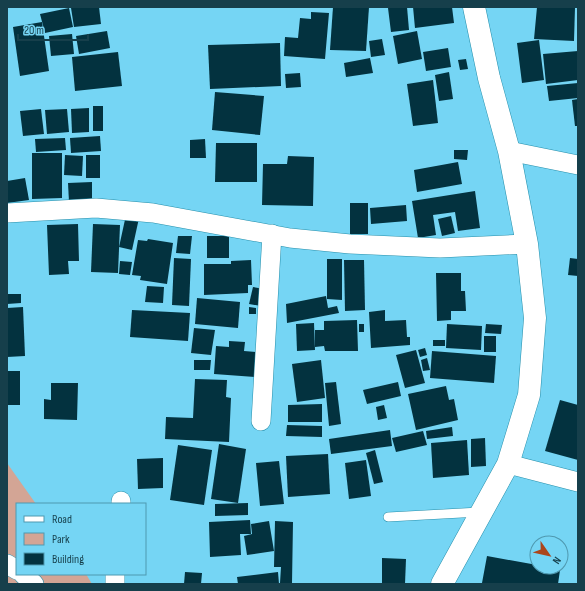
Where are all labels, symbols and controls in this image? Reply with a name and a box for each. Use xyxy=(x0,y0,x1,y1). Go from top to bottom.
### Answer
scale bar xyxy=(18,16,88,42)
text: 20 m xyxy=(24,23,44,38)
legend xyxy=(16,503,146,575)
text: Road xyxy=(52,512,72,527)
text: Park xyxy=(52,532,70,547)
north arrow xyxy=(529,535,569,575)
text: Building xyxy=(52,552,84,567)
text: N xyxy=(550,554,564,566)

